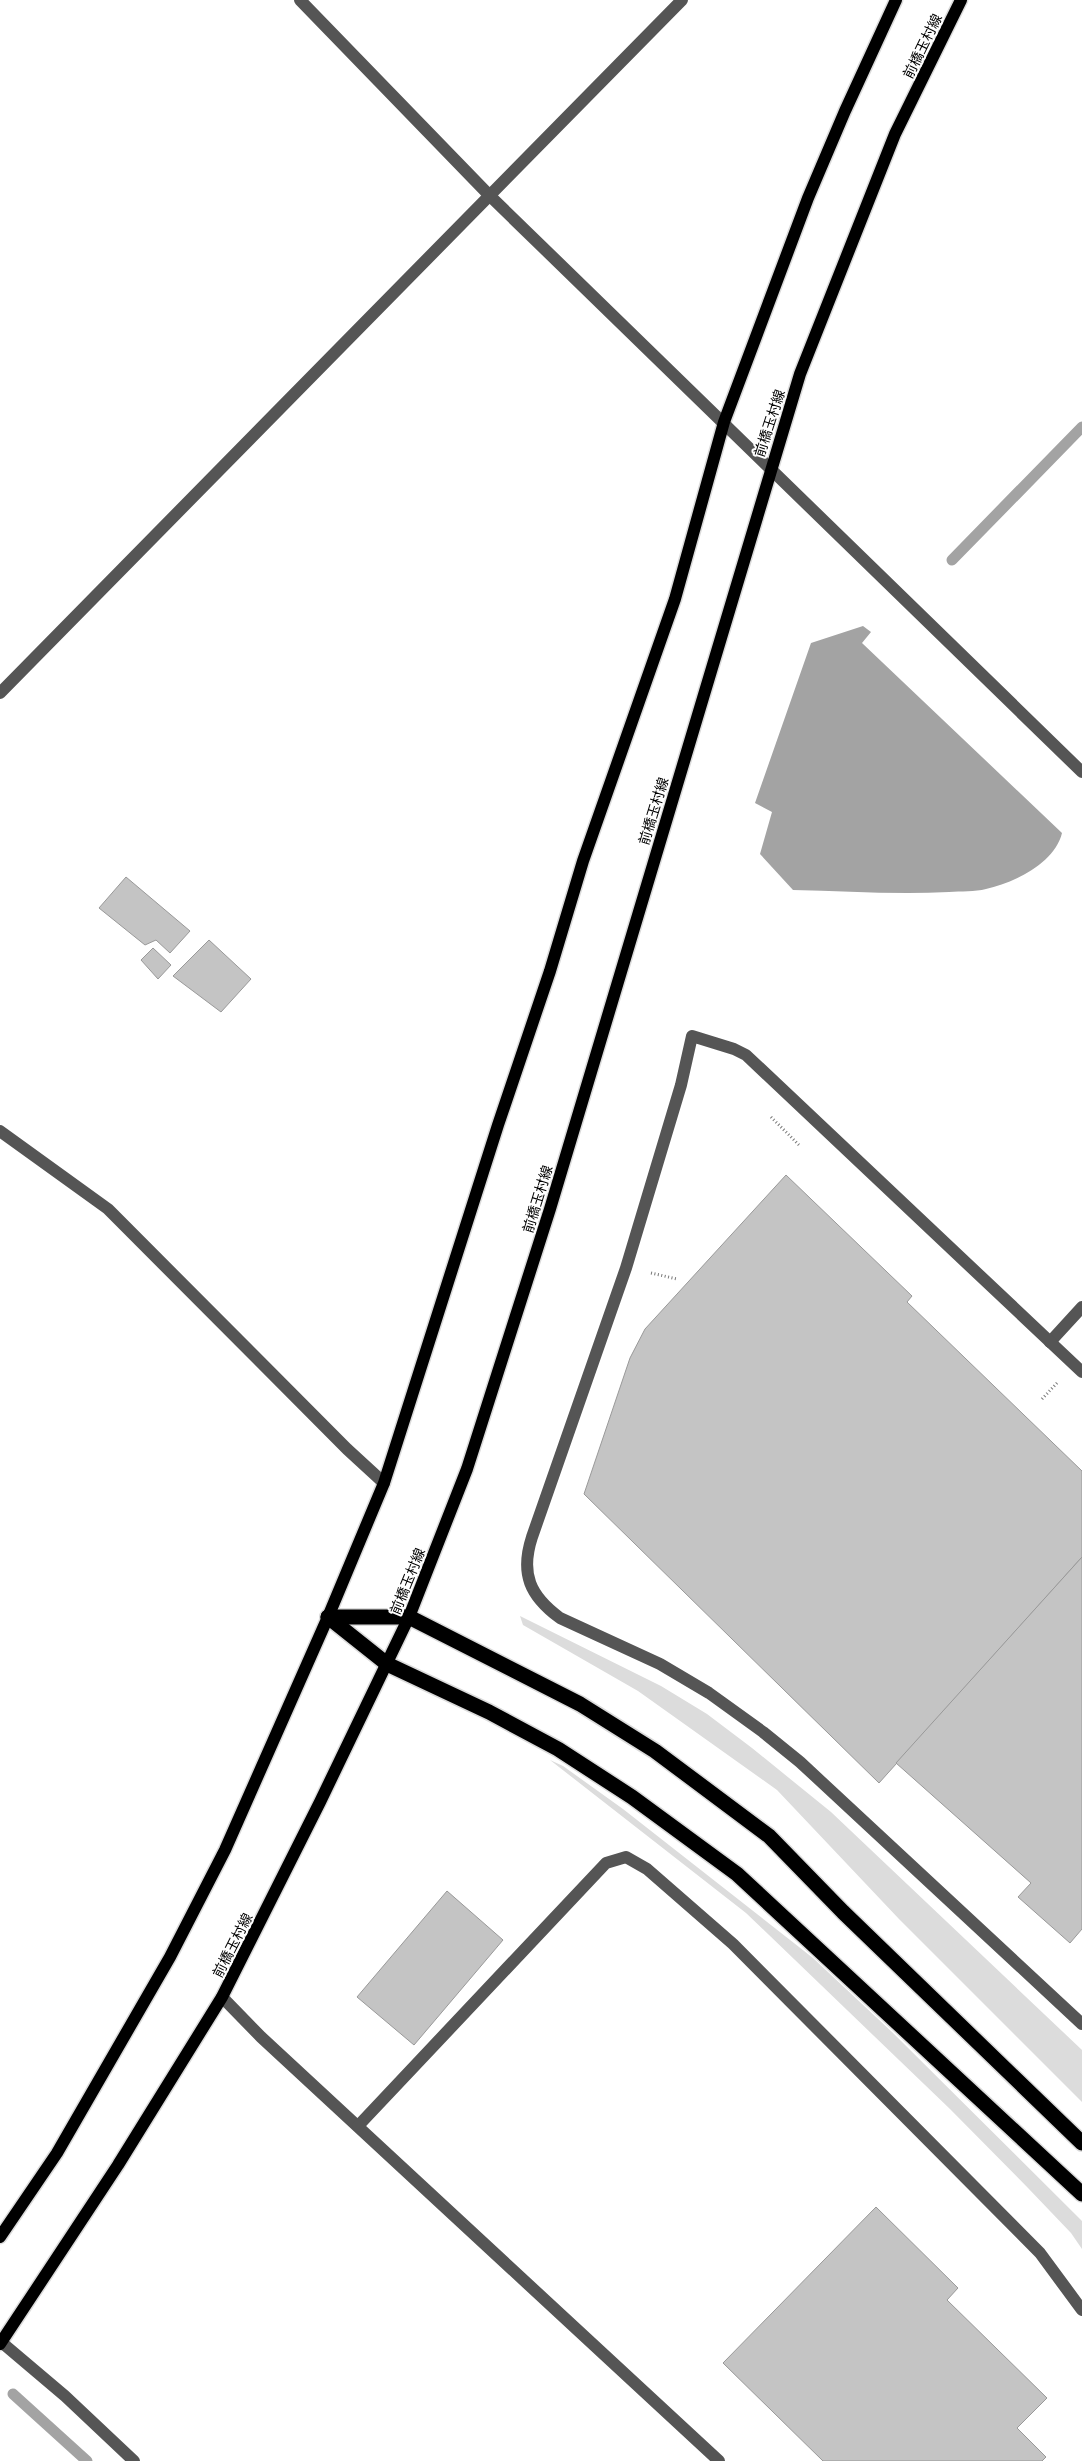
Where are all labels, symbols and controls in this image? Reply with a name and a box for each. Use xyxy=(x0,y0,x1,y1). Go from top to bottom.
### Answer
street label: 前橋玉村線 xyxy=(899,11,945,81)
street label: 前橋玉村線 xyxy=(750,387,788,459)
street label: 前橋玉村線 xyxy=(635,775,671,847)
street label: 前橋玉村線 xyxy=(519,1163,555,1235)
street label: 前橋玉村線 xyxy=(386,1545,428,1617)
street label: 前橋玉村線 xyxy=(209,1910,255,1980)

